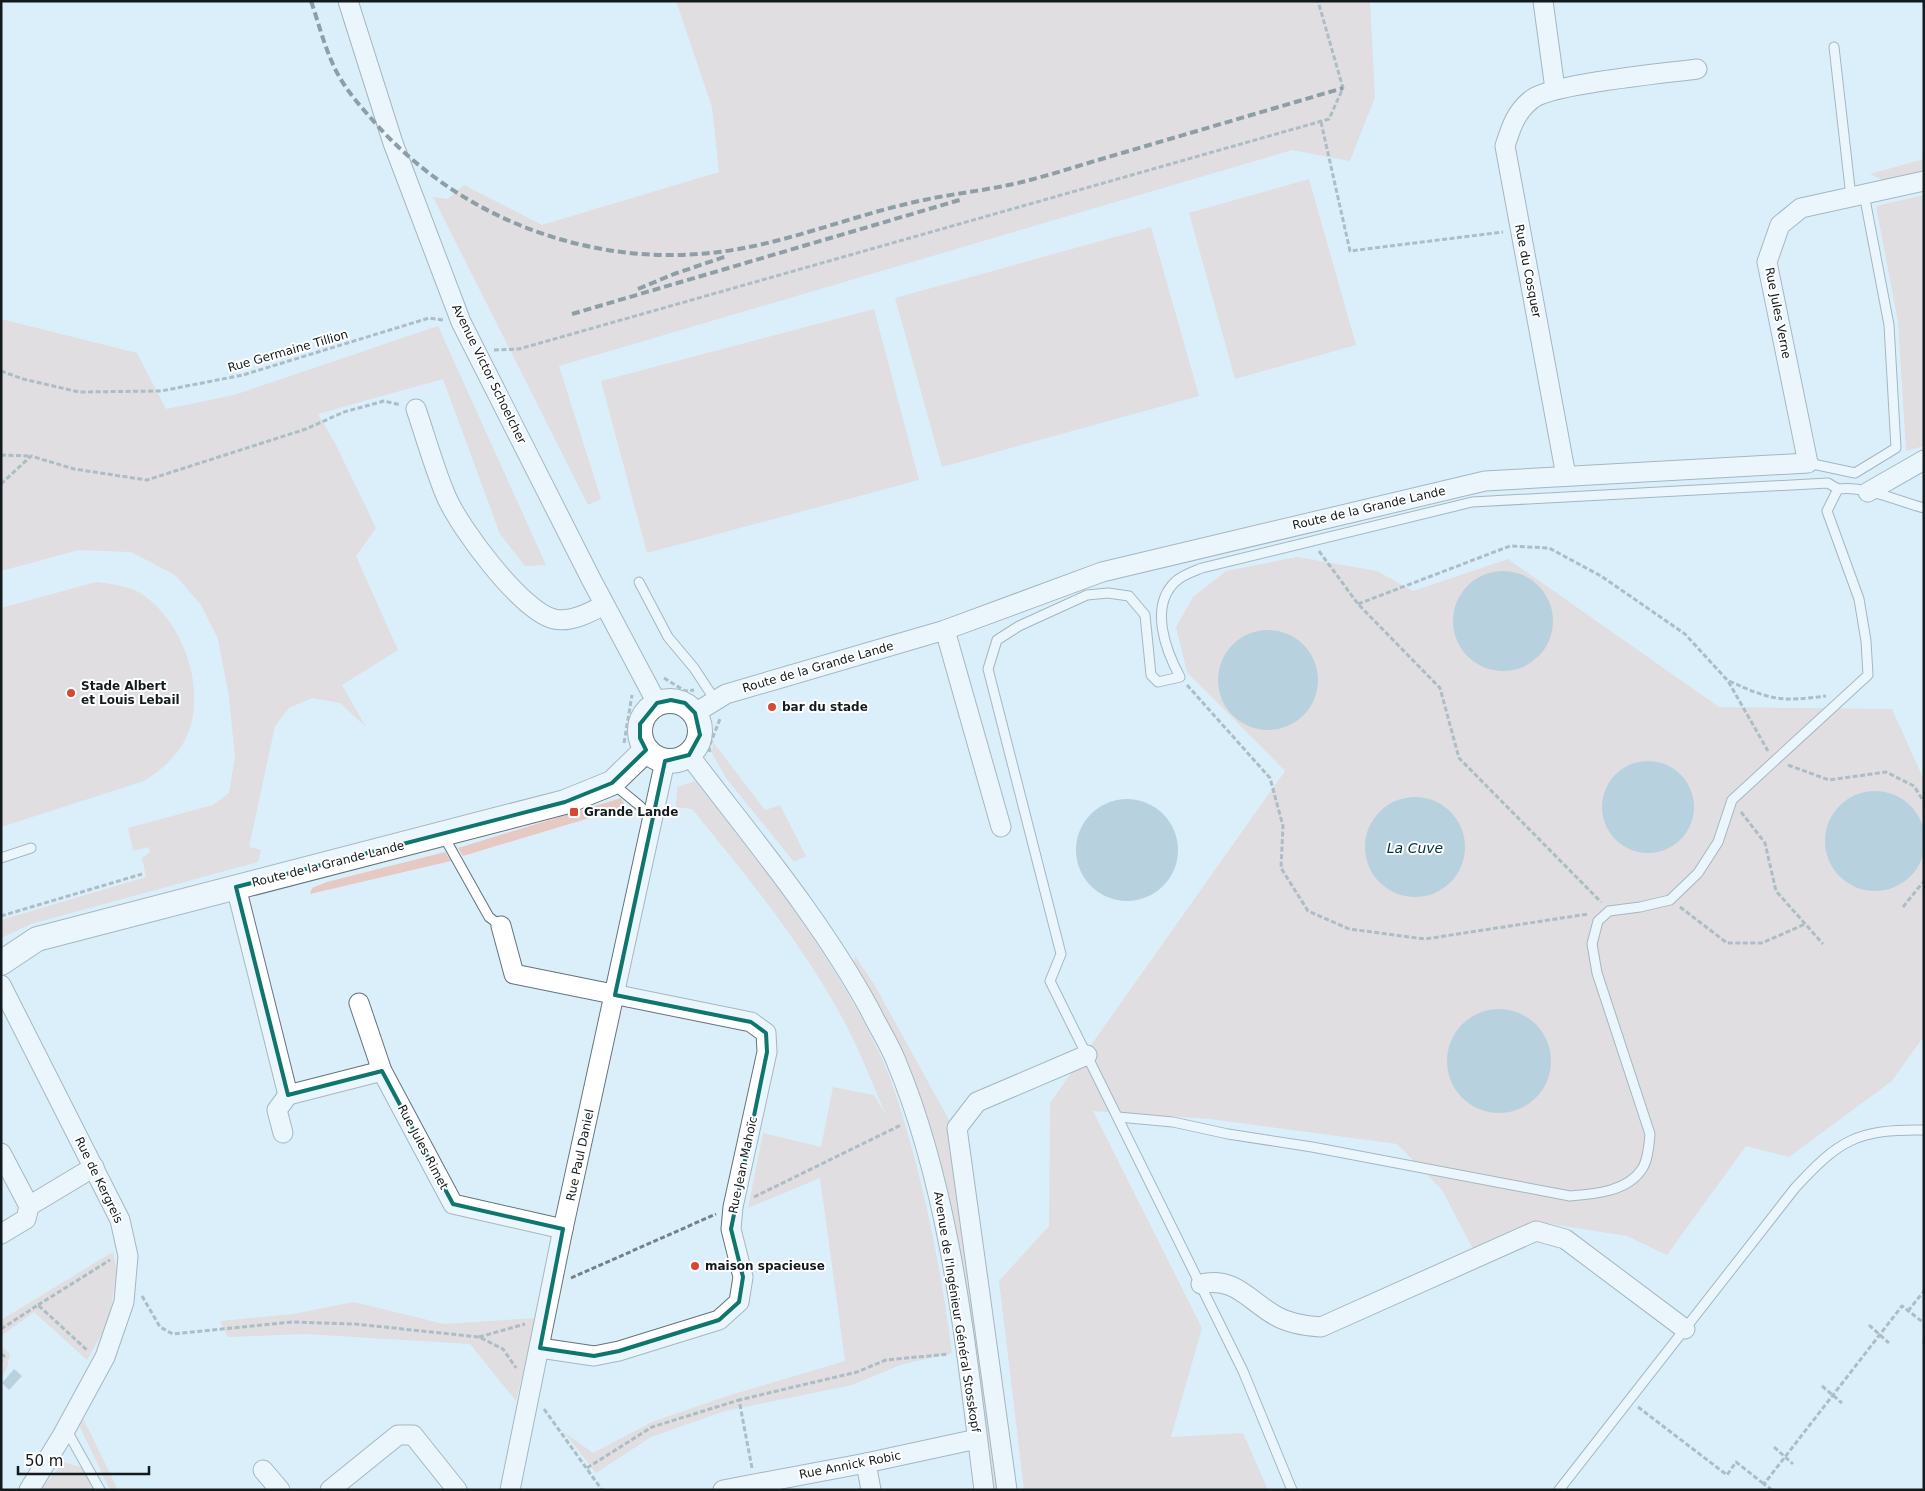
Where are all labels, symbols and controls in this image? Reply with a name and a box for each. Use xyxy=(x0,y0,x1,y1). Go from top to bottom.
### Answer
street label: Rue du Cosquer xyxy=(1512,223,1544,319)
street label: Rue Jules Verne xyxy=(1762,266,1794,360)
street label: Avenue Victor Schoelcher xyxy=(449,302,529,446)
street label: Rue Germaine Tillion xyxy=(226,327,350,375)
street label: Route de la Grande Lande xyxy=(1291,484,1447,532)
street label: Route de la Grande Lande xyxy=(741,639,895,695)
place label: Stade Albert et Louis Lebail xyxy=(81,679,180,707)
marker: Stade Albert et Louis Lebail xyxy=(65,687,77,699)
place label: bar du stade xyxy=(782,700,868,714)
marker: bar du stade xyxy=(766,701,778,713)
place label: Grande Lande xyxy=(584,805,678,819)
marker: Grande Lande xyxy=(568,806,580,818)
street label: Route de la Grande Lande xyxy=(250,838,406,890)
water label: La Cuve xyxy=(1387,840,1443,856)
street label: Rue Jules Rimet xyxy=(395,1102,451,1192)
street label: Rue Paul Daniel xyxy=(563,1108,597,1202)
street label: Rue Jean Mahoïc xyxy=(726,1115,760,1215)
street label: Rue de Kergreis xyxy=(72,1135,126,1225)
street label: Avenue de l'Ingénieur Général Stosskopf xyxy=(931,1191,983,1434)
place label: maison spacieuse xyxy=(705,1259,825,1273)
marker: maison spacieuse xyxy=(689,1260,701,1272)
scale bar xyxy=(18,1444,149,1476)
street label: Rue Annick Robic xyxy=(798,1448,902,1482)
text: 50 m xyxy=(25,1452,63,1470)

